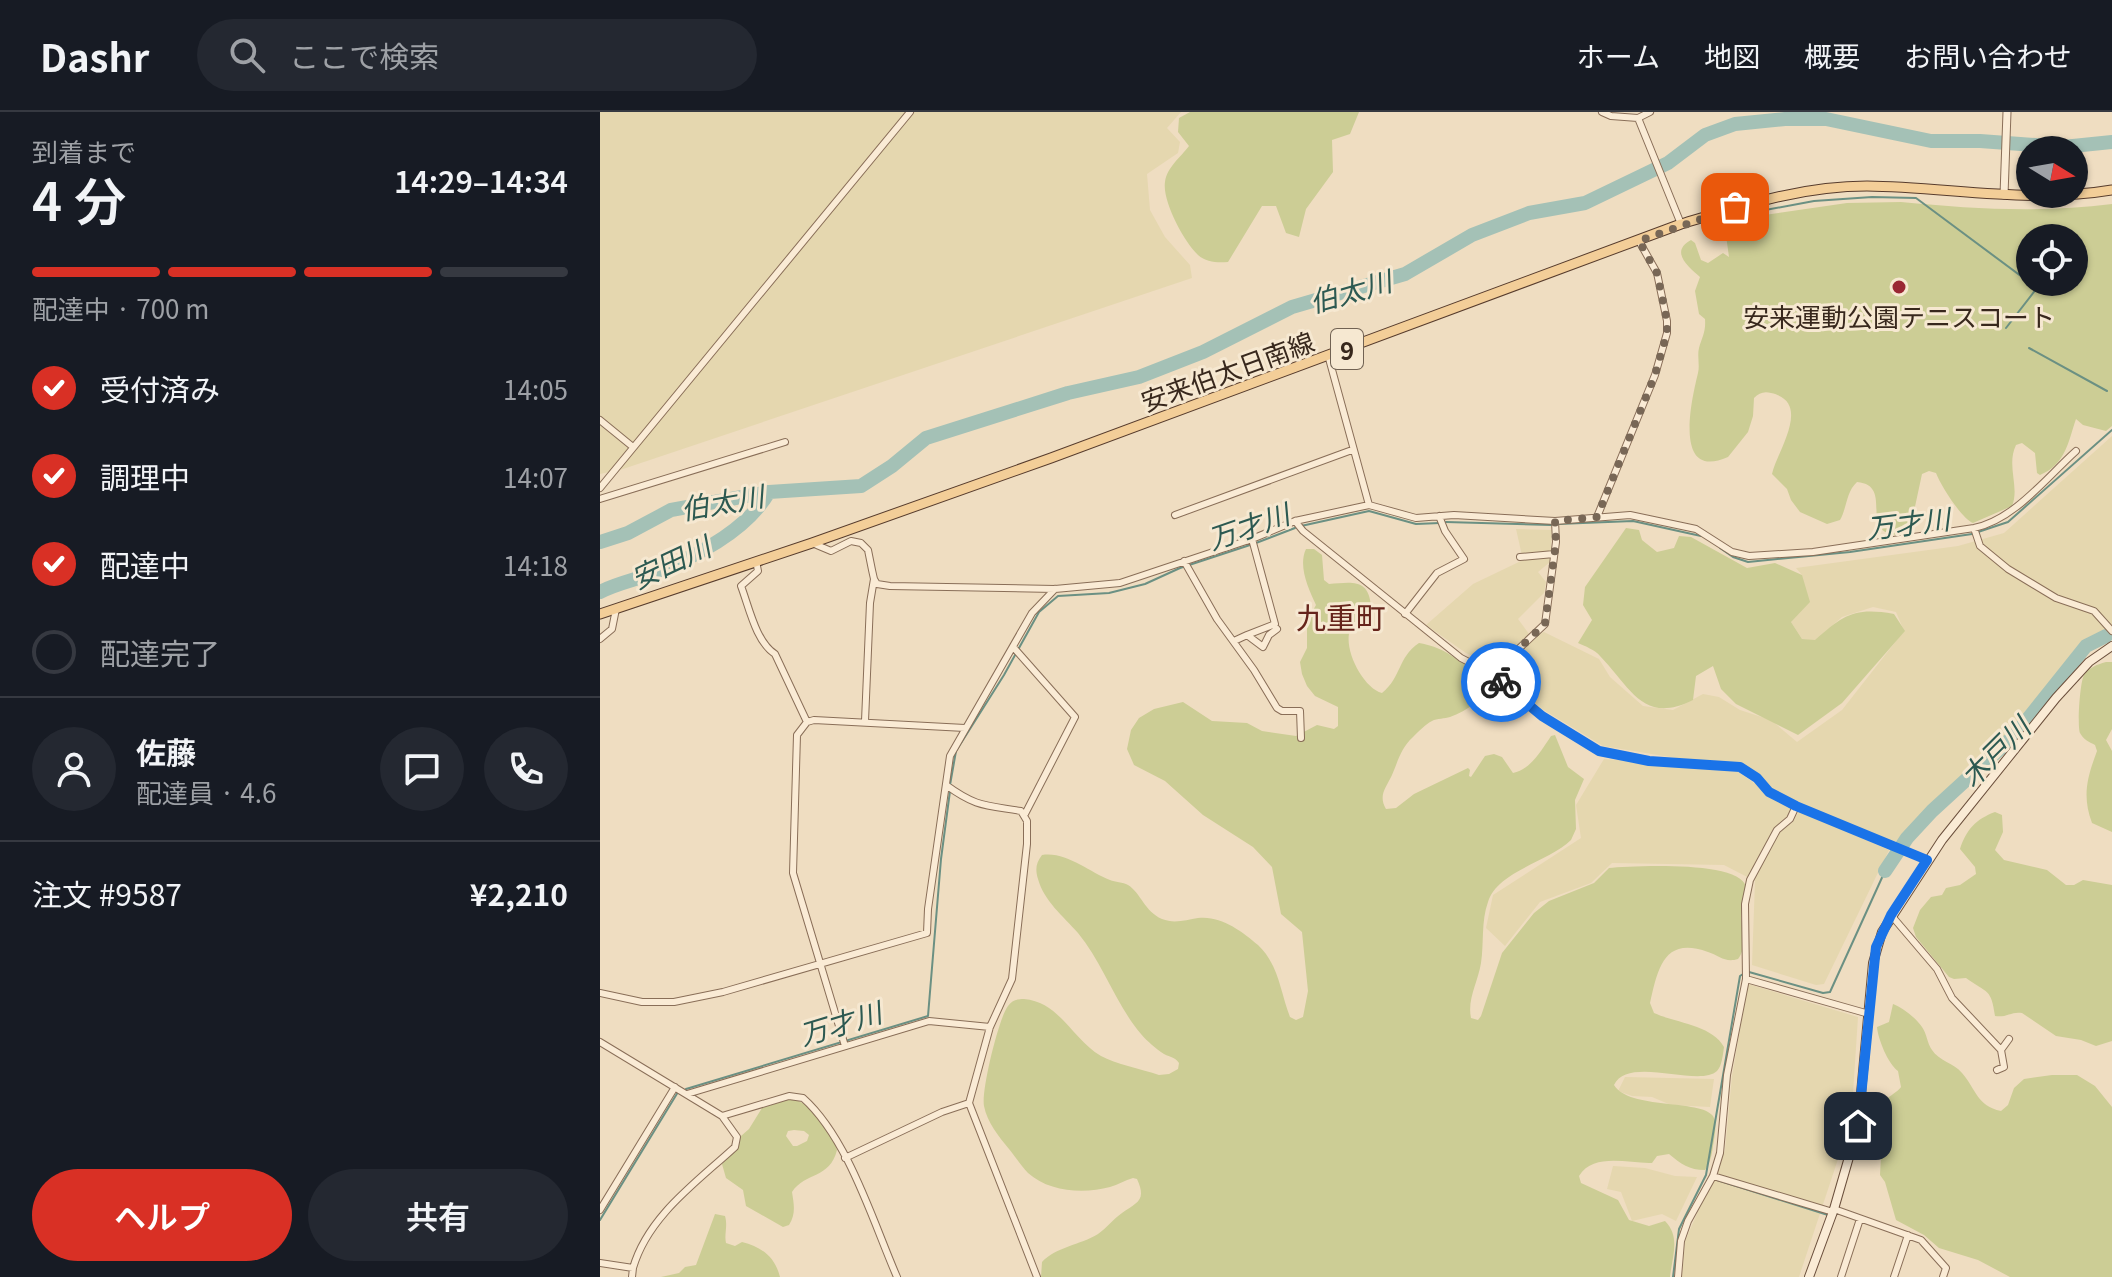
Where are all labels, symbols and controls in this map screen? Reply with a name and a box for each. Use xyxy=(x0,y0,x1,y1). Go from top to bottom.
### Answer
search box xyxy=(197,19,757,91)
text: Dashr xyxy=(40,28,149,83)
icon: search xyxy=(225,33,269,77)
text: ここで検索 xyxy=(289,33,439,77)
text: ホーム xyxy=(1577,35,1660,75)
text: 地図 xyxy=(1704,35,1760,75)
text: 概要 xyxy=(1804,35,1860,75)
text: お問い合わせ xyxy=(1904,35,2072,75)
text: 到着まで xyxy=(32,132,136,169)
north arrow xyxy=(2016,136,2088,208)
map controls xyxy=(2016,136,2088,296)
text: 14:29–14:34 xyxy=(394,158,568,202)
text: 4 分 xyxy=(32,161,126,236)
pin xyxy=(1701,173,1769,241)
icon: bag xyxy=(1713,185,1757,229)
button: locate xyxy=(2016,224,2088,296)
water label: 伯太川 xyxy=(1304,258,1399,321)
marker: 安来運動公園テニスコート xyxy=(1890,278,1908,296)
text: 配達中 · 700 m xyxy=(32,289,209,326)
place label: 安来運動公園テニスコート xyxy=(1743,297,2055,334)
street label: 安来伯太日南線 xyxy=(1135,321,1319,419)
road number: 9 xyxy=(1331,329,1363,369)
icon: check xyxy=(32,366,76,410)
text: 受付済み xyxy=(100,366,220,410)
text: 14:05 xyxy=(503,370,568,407)
icon: check xyxy=(32,454,76,498)
text: 調理中 xyxy=(100,454,190,498)
text: 14:07 xyxy=(503,458,568,495)
water label: 伯太川 xyxy=(677,473,770,528)
water label: 万才川 xyxy=(1202,491,1297,558)
water label: 万才川 xyxy=(1864,497,1955,547)
water label: 安田川 xyxy=(623,524,719,597)
icon: check xyxy=(32,542,76,586)
text: 配達中 xyxy=(100,542,190,586)
text: 14:18 xyxy=(503,546,568,583)
district label: 九重町 xyxy=(1296,594,1386,638)
text: 配達完了 xyxy=(100,630,220,674)
courier xyxy=(1461,642,1541,722)
icon: bike xyxy=(1479,660,1523,704)
water label: 木戸川 xyxy=(1950,705,2040,795)
button: person xyxy=(32,727,116,811)
button: chat xyxy=(380,727,464,811)
button: phone xyxy=(484,727,568,811)
text: 佐藤 xyxy=(136,729,196,773)
text: 配達員 · 4.6 xyxy=(136,773,276,810)
text: 注文 #9587 xyxy=(32,871,182,915)
text: ¥2,210 xyxy=(470,871,568,915)
water label: 万才川 xyxy=(794,990,889,1053)
pin xyxy=(1824,1092,1892,1160)
icon: home xyxy=(1836,1104,1880,1148)
button: ヘルプ xyxy=(32,1169,292,1261)
button: 共有 xyxy=(308,1169,568,1261)

